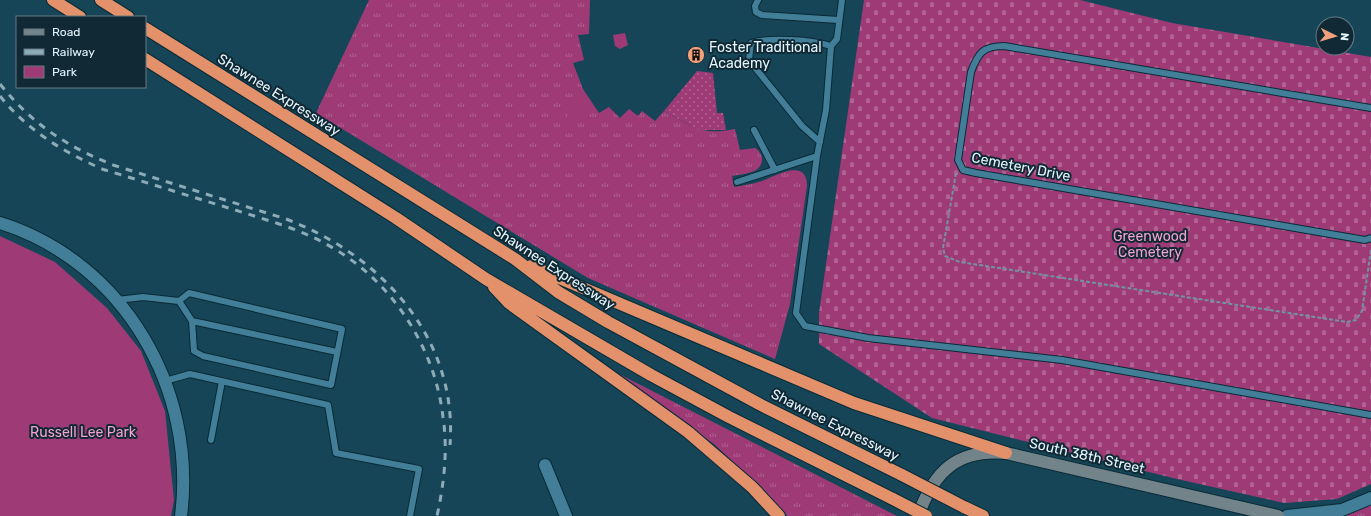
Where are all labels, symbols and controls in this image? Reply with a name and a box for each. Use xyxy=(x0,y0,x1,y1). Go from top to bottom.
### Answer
legend xyxy=(16,16,146,88)
north arrow xyxy=(1315,16,1355,56)
text: Road xyxy=(52,25,80,39)
text: N xyxy=(1338,32,1351,41)
place label: Foster Traditional Academy xyxy=(709,39,822,72)
text: Railway xyxy=(52,45,95,59)
building icon: Foster Traditional Academy xyxy=(686,45,706,65)
street label: Shawnee Expressway xyxy=(214,50,344,140)
text: Park xyxy=(52,65,78,79)
street label: Cemetery Drive xyxy=(970,149,1072,185)
street label: Shawnee Expressway xyxy=(490,222,618,314)
park label: Greenwood Cemetery xyxy=(1113,228,1187,261)
street label: Shawnee Expressway xyxy=(768,385,902,465)
park label: Russell Lee Park xyxy=(30,424,137,441)
street label: South 38th Street xyxy=(1028,434,1147,478)

